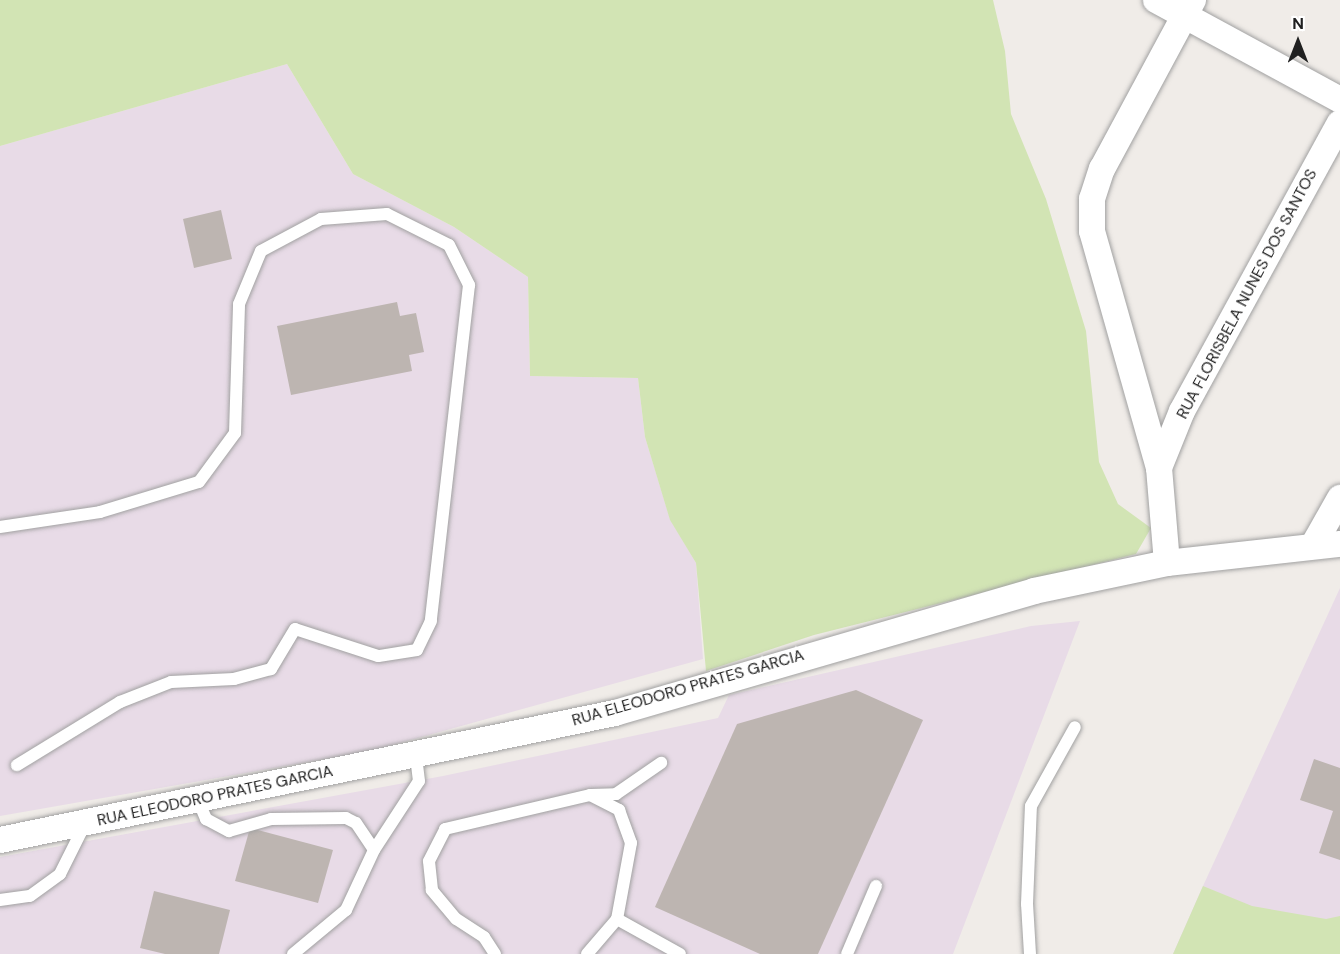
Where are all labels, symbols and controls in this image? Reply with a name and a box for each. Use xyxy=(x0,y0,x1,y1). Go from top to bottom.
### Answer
north arrow xyxy=(1268,12,1328,72)
text: N xyxy=(1292,13,1304,34)
street label: RUA FLORISBELA NUNES DOS SANTOS xyxy=(1173,166,1321,422)
street label: RUA ELEODORO PRATES GARCIA xyxy=(570,646,806,730)
street label: RUA ELEODORO PRATES GARCIA xyxy=(95,762,335,830)

